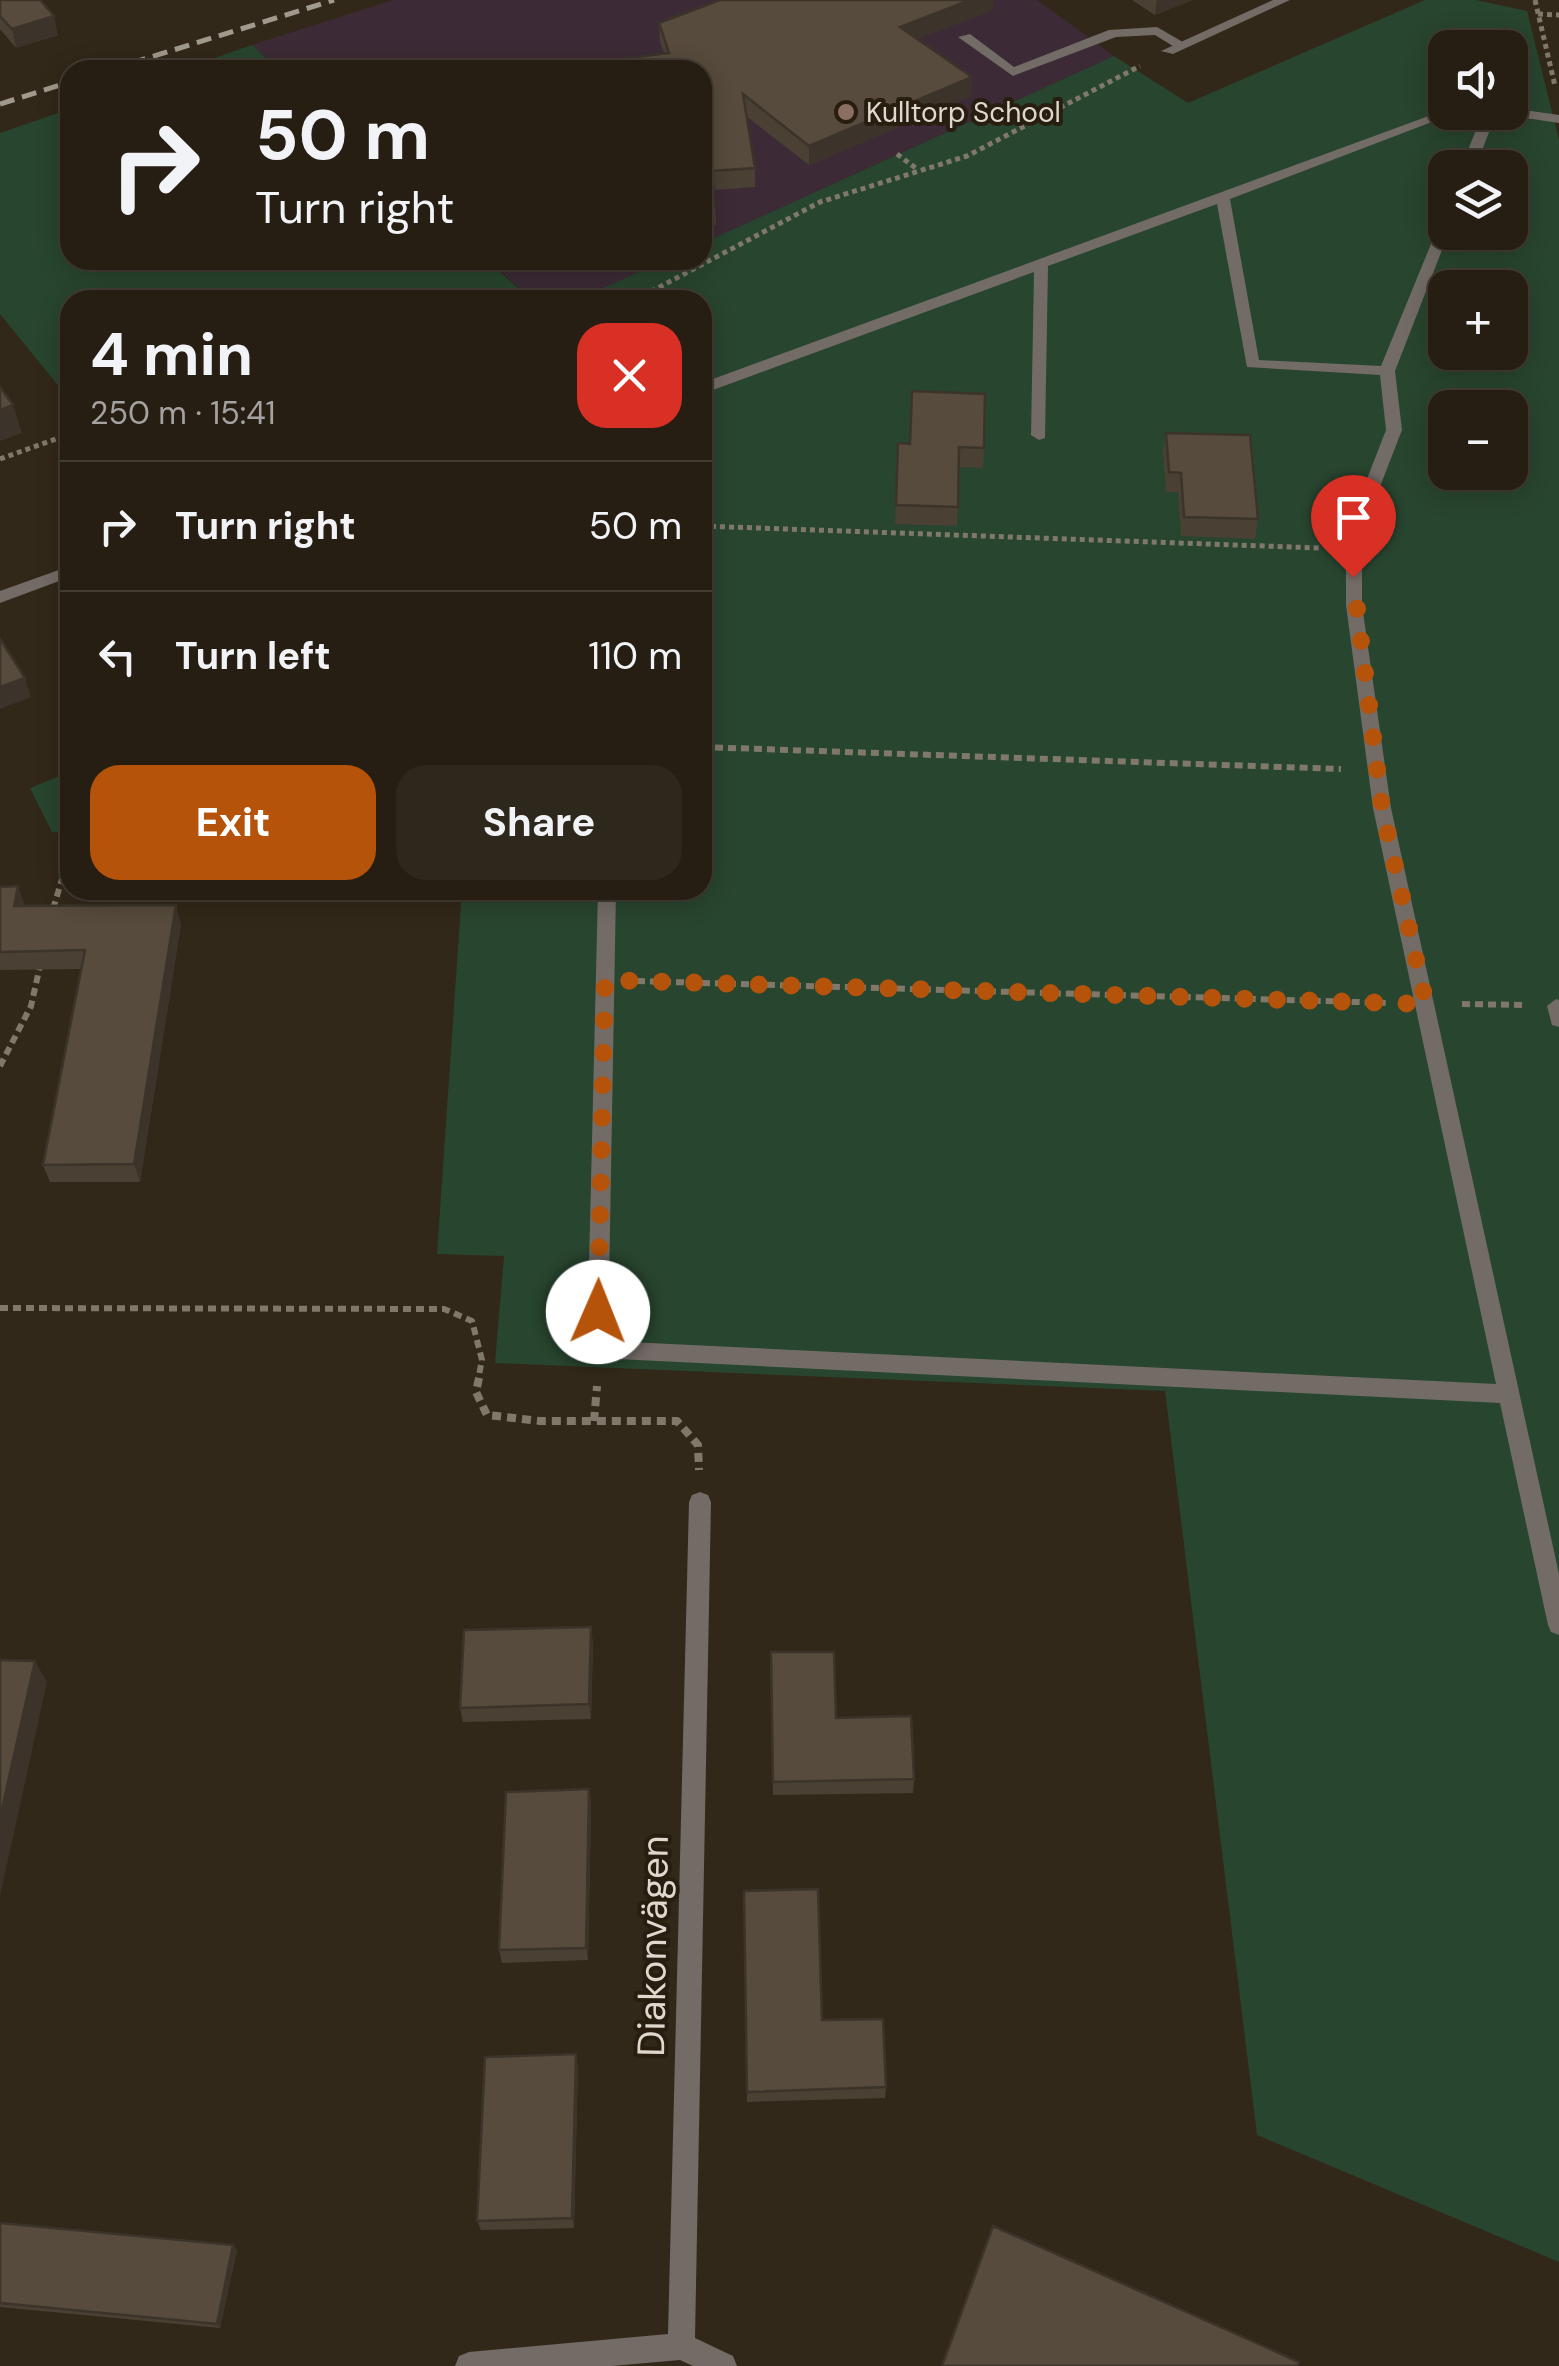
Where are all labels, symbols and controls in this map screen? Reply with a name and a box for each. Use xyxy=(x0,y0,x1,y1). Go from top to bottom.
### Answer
map controls xyxy=(1428,30,1528,490)
button: sound xyxy=(1428,30,1528,130)
text: 50 m xyxy=(255,90,430,181)
place label: Kulltorp School xyxy=(866,94,1061,131)
icon: right xyxy=(90,100,220,230)
marker: Kulltorp School xyxy=(835,101,857,123)
button: layers xyxy=(1428,150,1528,250)
text: Turn right xyxy=(255,178,454,237)
button: + xyxy=(1428,270,1528,370)
text: 4 min xyxy=(90,315,253,394)
button: close xyxy=(577,323,682,428)
button: − xyxy=(1428,390,1528,490)
text: 250 m · 15:41 xyxy=(90,392,276,434)
pin xyxy=(1311,475,1396,578)
icon: arrive xyxy=(1326,490,1381,545)
icon: right xyxy=(90,499,145,554)
text: Turn right xyxy=(175,501,356,551)
text: 50 m xyxy=(589,501,682,551)
icon: left xyxy=(90,629,145,684)
text: Turn left xyxy=(175,631,331,681)
text: 110 m xyxy=(588,631,682,681)
button: Exit xyxy=(90,765,376,880)
button: Share xyxy=(396,765,682,880)
position arrow xyxy=(546,1260,650,1364)
street label: Diakonvägen xyxy=(626,1835,680,2057)

